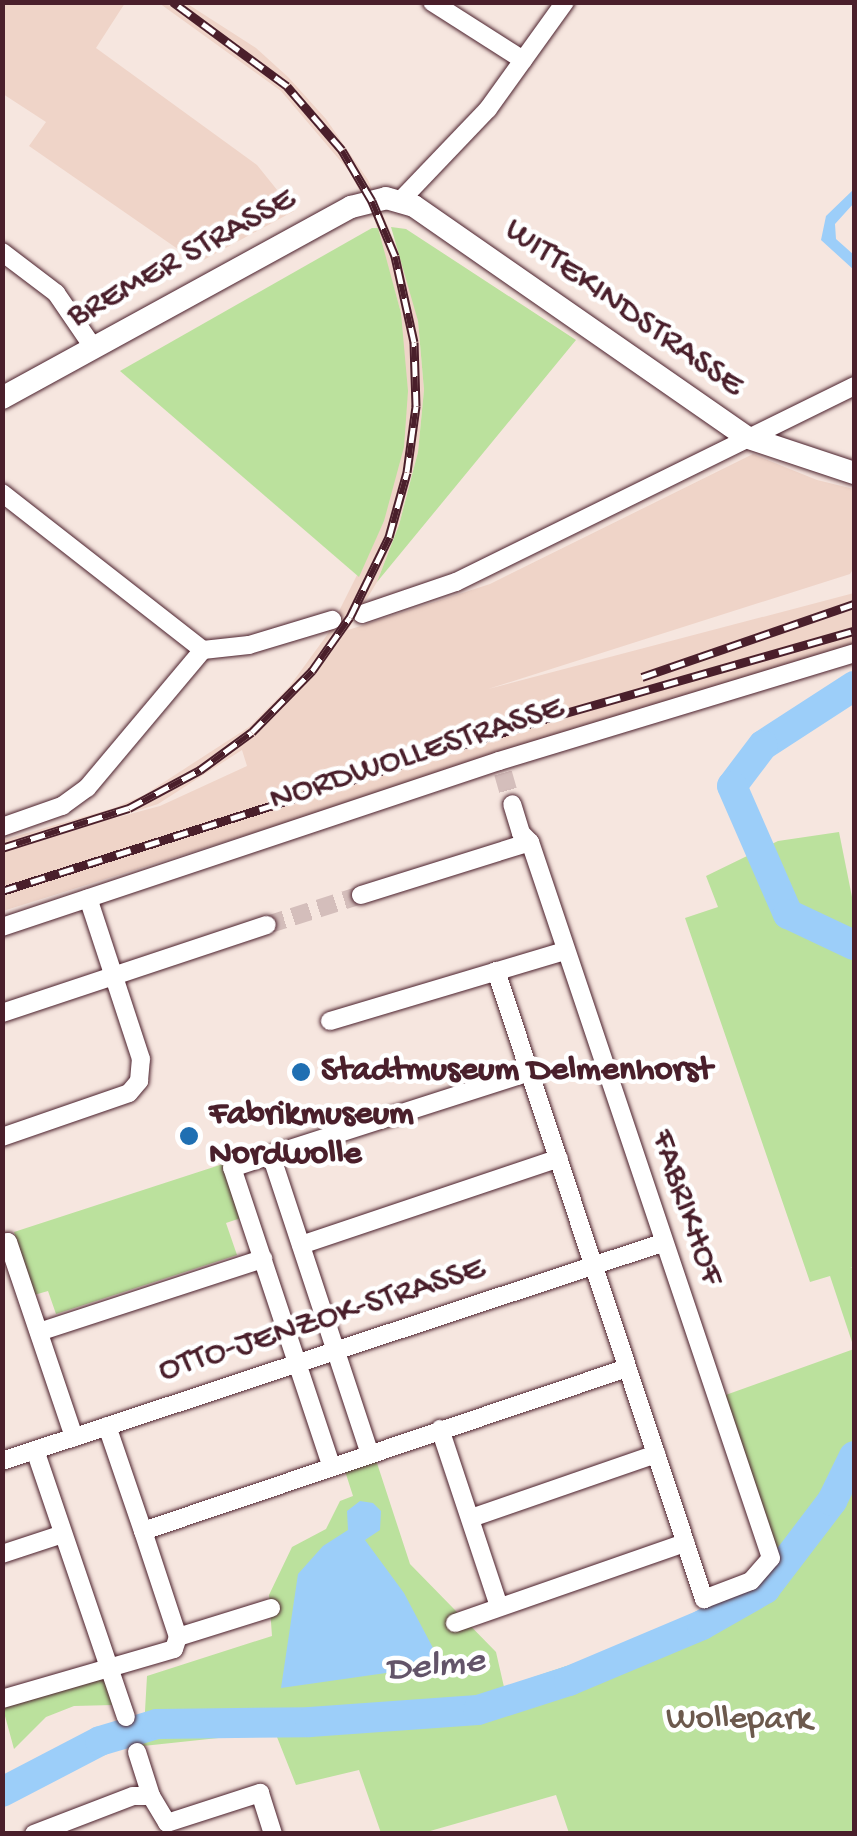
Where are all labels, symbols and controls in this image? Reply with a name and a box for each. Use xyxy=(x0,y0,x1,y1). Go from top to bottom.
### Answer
street label: BREMER STRASSE xyxy=(61,179,303,339)
street label: WITTEKINDSTRASSE xyxy=(495,211,751,407)
street label: NORDWOLLESTRASSE xyxy=(265,688,569,822)
place label: Stadtmuseum Delmenhorst xyxy=(321,1051,712,1093)
marker: Stadtmuseum Delmenhorst xyxy=(290,1061,312,1083)
place label: Fabrikmuseum Nordwolle xyxy=(209,1095,414,1177)
marker: Fabrikmuseum Nordwolle xyxy=(178,1125,200,1147)
street label: FABRIKHOF xyxy=(639,1125,731,1291)
street label: OTTO-JENZOK-STRASSE xyxy=(154,1248,490,1394)
water label: Delme xyxy=(383,1640,487,1696)
park label: Wollepark xyxy=(666,1700,812,1742)

